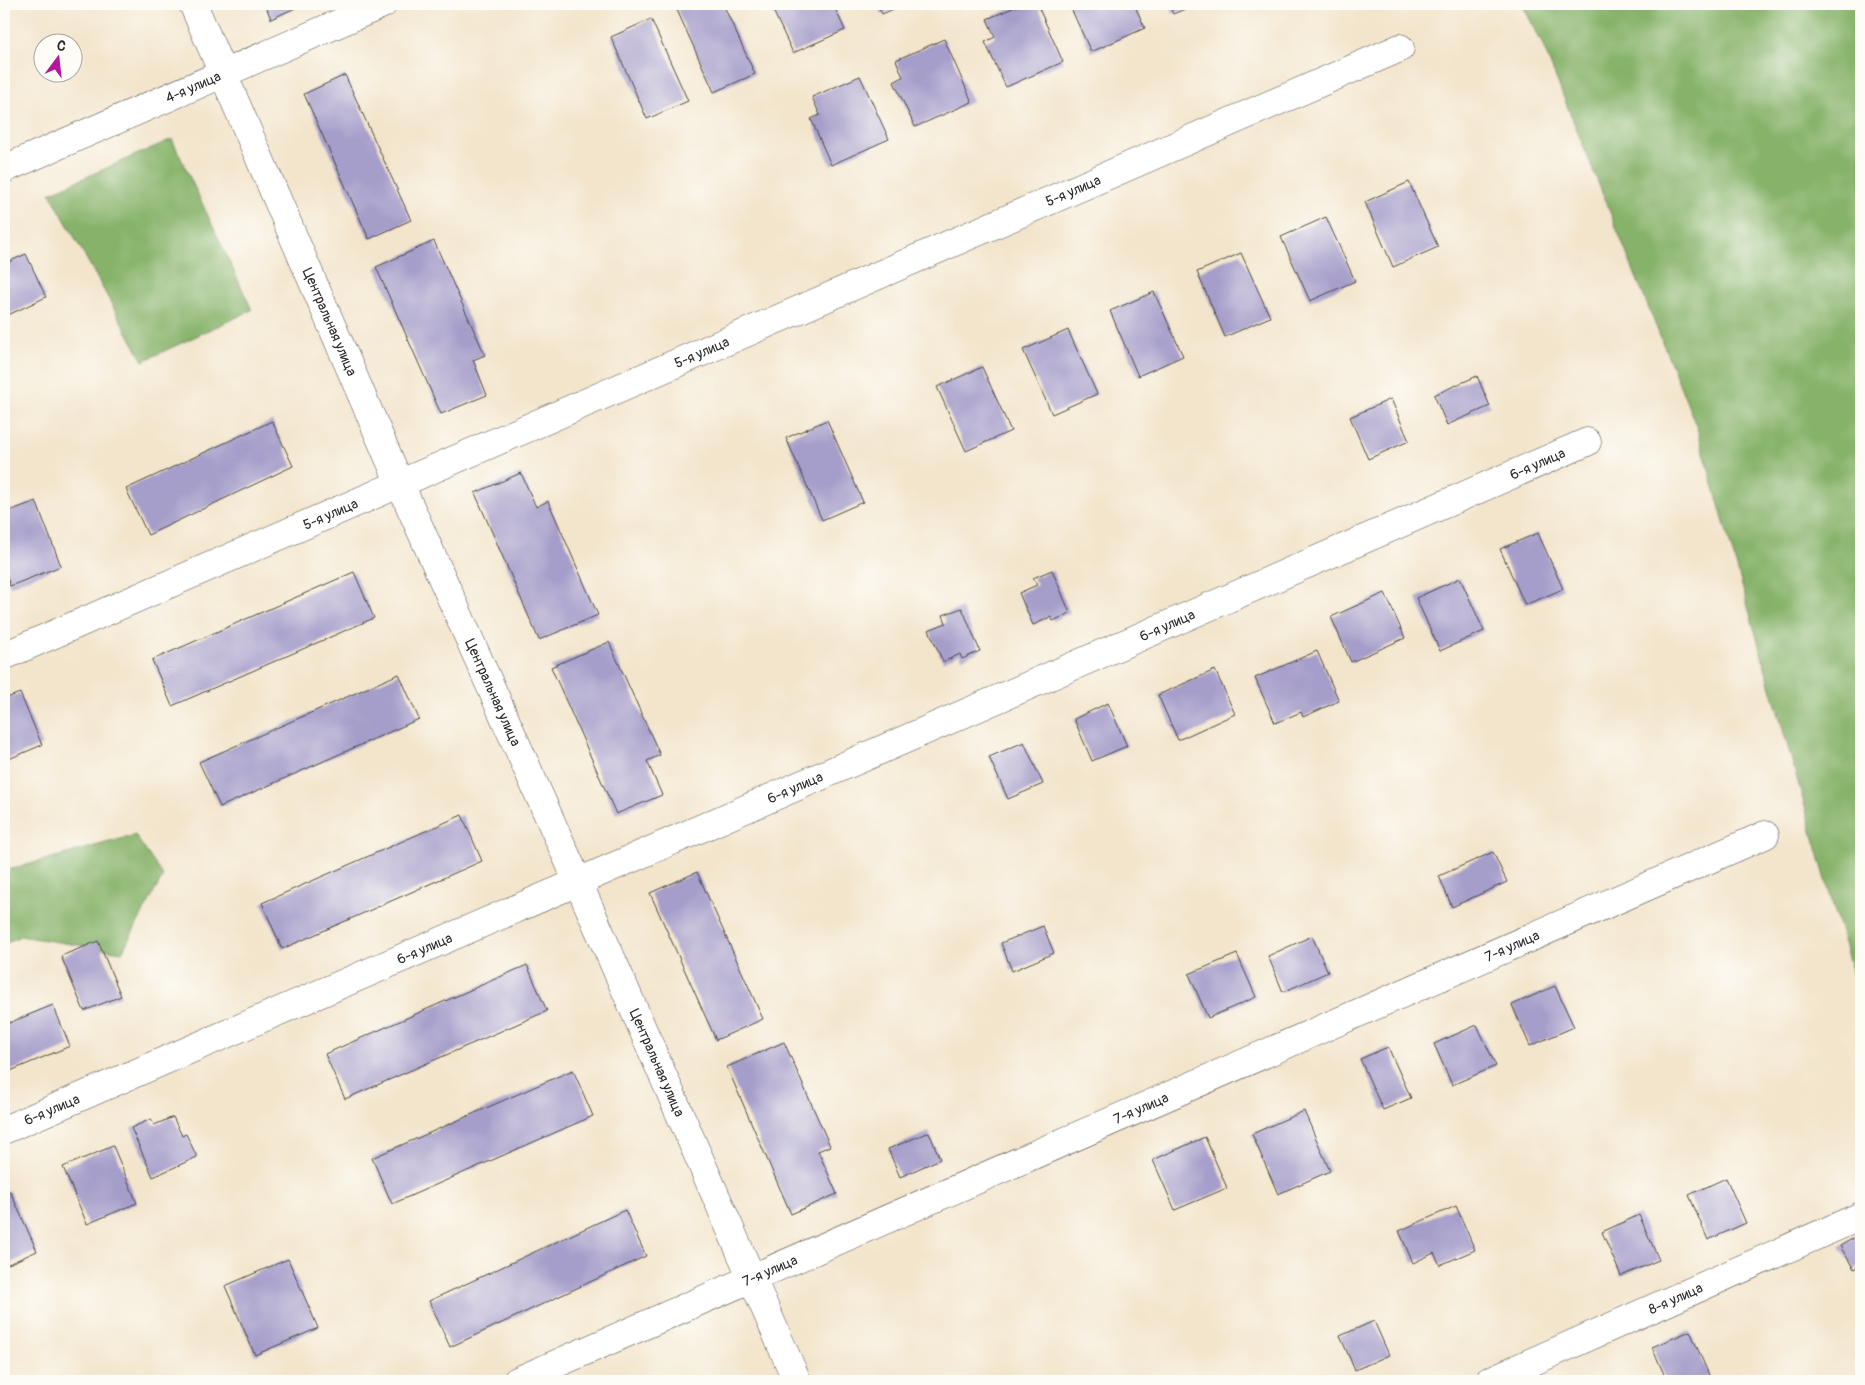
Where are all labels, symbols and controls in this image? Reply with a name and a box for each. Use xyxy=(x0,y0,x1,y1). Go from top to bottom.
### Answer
north arrow xyxy=(32,32,82,82)
text: С xyxy=(55,37,68,55)
street label: 4-я улица xyxy=(163,67,223,106)
street label: 5-я улица xyxy=(1043,171,1103,210)
street label: Центральная улица xyxy=(299,265,361,378)
street label: 5-я улица xyxy=(672,333,732,372)
street label: 6-я улица xyxy=(1507,444,1568,483)
street label: 5-я улица xyxy=(300,494,360,533)
street label: 6-я улица xyxy=(1137,606,1197,645)
street label: Центральная улица xyxy=(462,636,525,749)
street label: 6-я улица xyxy=(765,768,825,807)
street label: 7-я улица xyxy=(1482,926,1542,965)
street label: 6-я улица xyxy=(394,929,455,968)
street label: Центральная улица xyxy=(626,1006,688,1119)
street label: 7-я улица xyxy=(1111,1089,1171,1127)
street label: 6-я улица xyxy=(21,1090,82,1129)
street label: 7-я улица xyxy=(740,1251,800,1290)
street label: 8-я улица xyxy=(1646,1279,1705,1318)

